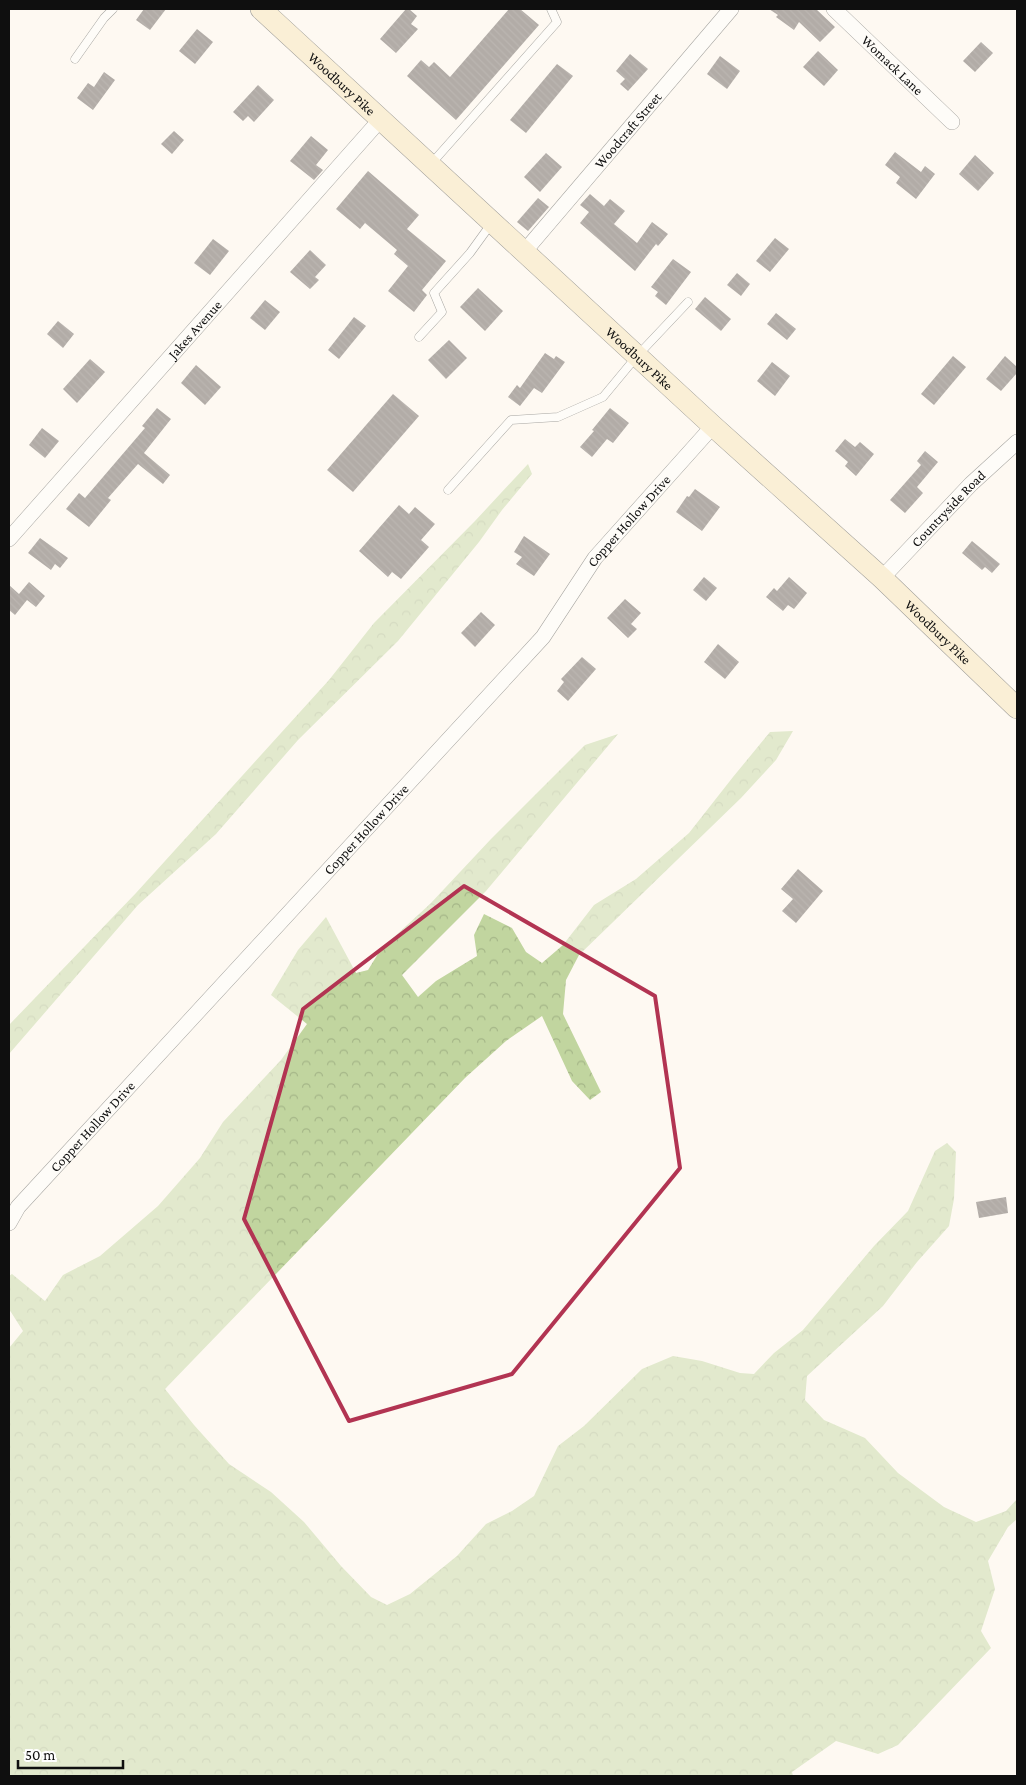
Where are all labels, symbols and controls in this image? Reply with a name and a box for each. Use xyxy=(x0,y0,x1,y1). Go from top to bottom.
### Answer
street label: Womack Lane xyxy=(858,32,927,98)
street label: Woodbury Pike xyxy=(305,49,379,119)
street label: Woodcraft Street xyxy=(591,89,665,171)
street label: Jakes Avenue xyxy=(163,297,225,363)
street label: Woodbury Pike xyxy=(603,323,676,393)
street label: Countryside Road xyxy=(908,467,989,550)
street label: Copper Hollow Drive xyxy=(584,472,674,570)
street label: Woodbury Pike xyxy=(902,596,974,667)
street label: Copper Hollow Drive xyxy=(320,781,412,878)
street label: Copper Hollow Drive xyxy=(47,1078,138,1175)
scale bar xyxy=(18,1738,122,1770)
text: 50 m xyxy=(25,1747,55,1763)

